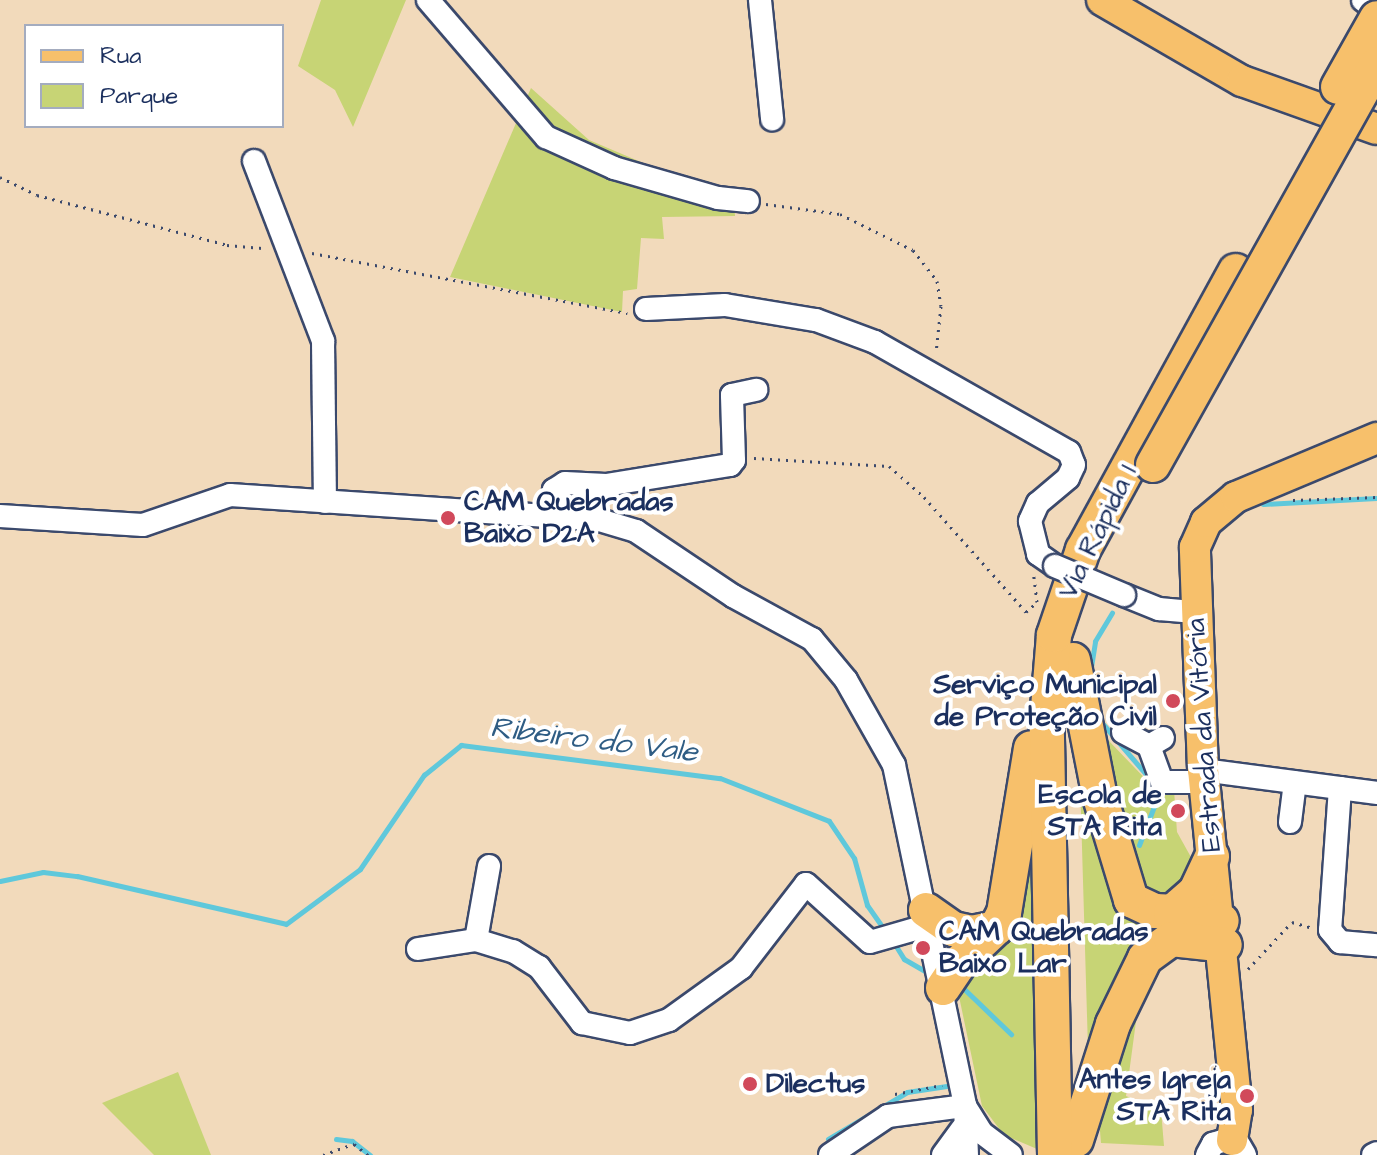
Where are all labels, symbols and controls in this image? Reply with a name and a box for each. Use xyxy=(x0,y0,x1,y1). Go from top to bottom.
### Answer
legend xyxy=(24,24,284,128)
text: Rua xyxy=(100,39,142,73)
text: Parque xyxy=(100,79,178,113)
street label: Via Rápida 1 xyxy=(1051,460,1145,604)
place label: CAM Quebradas Baixo D2A xyxy=(464,485,674,551)
marker: CAM Quebradas Baixo D2A xyxy=(439,509,457,527)
street label: Estrada da Vitória xyxy=(1179,617,1229,853)
place label: Serviço Municipal de Proteção Civil xyxy=(933,668,1157,734)
marker: Serviço Municipal de Proteção Civil xyxy=(1164,692,1182,710)
water label: Ribeiro do Vale xyxy=(488,709,700,771)
place label: Escola de STA Rita xyxy=(1039,778,1162,844)
marker: Escola de STA Rita xyxy=(1169,802,1187,820)
place label: CAM Quebradas Baixo Lar xyxy=(939,915,1149,981)
marker: CAM Quebradas Baixo Lar xyxy=(914,939,932,957)
place label: Antes Igreja STA Rita xyxy=(1079,1063,1231,1129)
place label: Dilectus xyxy=(766,1067,865,1101)
marker: Dilectus xyxy=(741,1075,759,1093)
marker: Antes Igreja STA Rita xyxy=(1238,1087,1256,1105)

